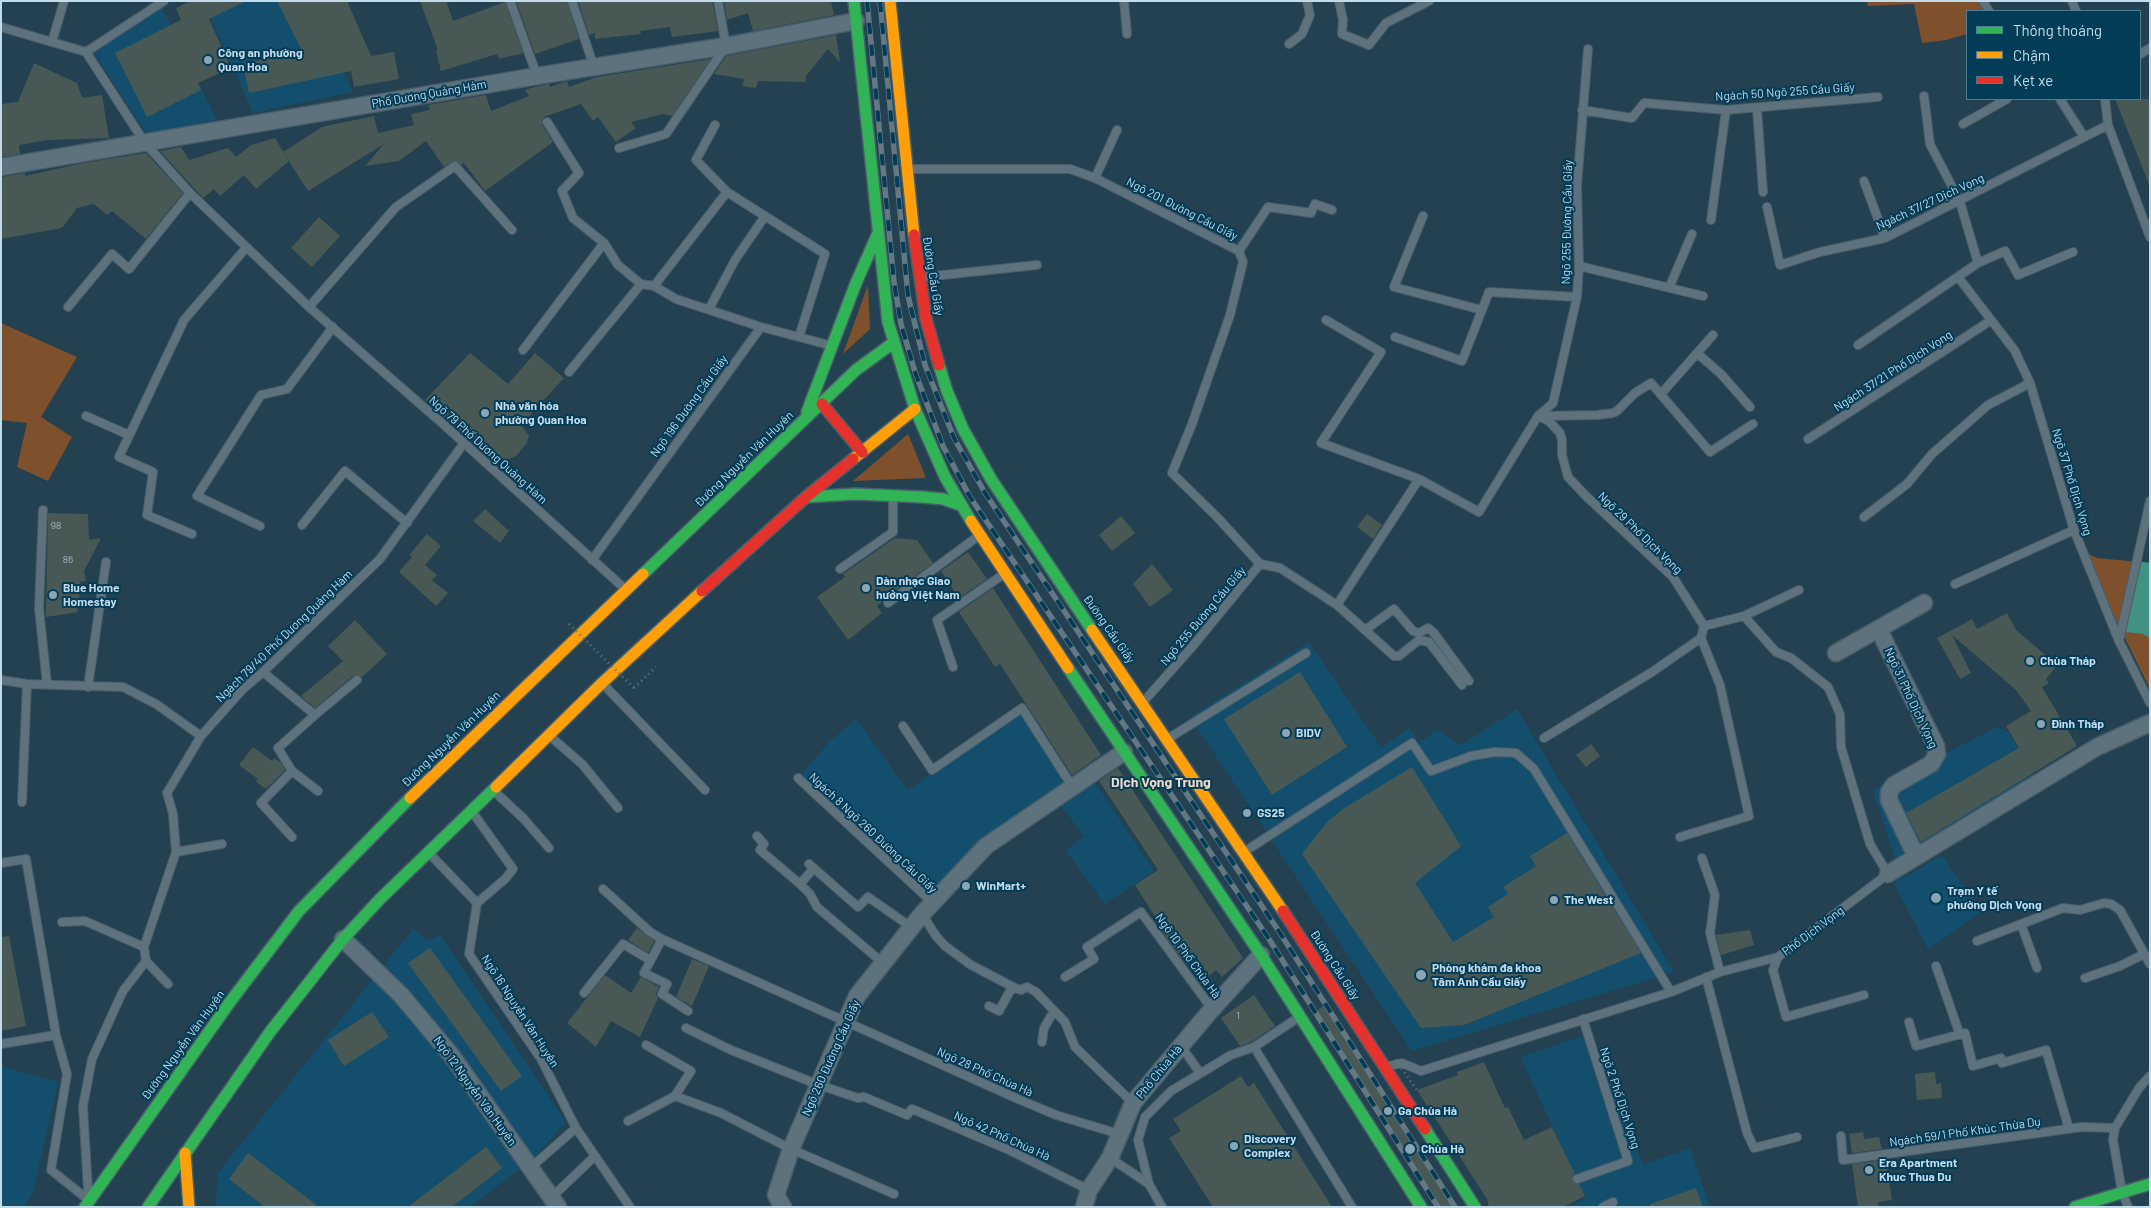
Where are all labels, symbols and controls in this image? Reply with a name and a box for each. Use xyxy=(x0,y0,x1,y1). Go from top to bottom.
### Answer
legend xyxy=(1966,10,2141,100)
text: Thông thoáng xyxy=(2013,21,2102,39)
place label: Công an phường Quan Hoa xyxy=(218,46,303,74)
text: Chậm xyxy=(2013,46,2050,64)
marker: Công an phường Quan Hoa xyxy=(202,54,214,66)
text: Kẹt xe xyxy=(2013,71,2053,89)
street label: Phố Dương Quảng Hàm xyxy=(370,77,488,111)
street label: Ngách 50 Ngõ 255 Cầu Giấy xyxy=(1715,80,1855,104)
street label: Ngõ 255 Đường Cầu Giấy xyxy=(1559,159,1575,285)
street label: Ngách 37/27 Dịch Vọng xyxy=(1874,171,1986,233)
street label: Ngõ 201 Đường Cầu Giấy xyxy=(1124,175,1240,243)
street label: Đường Cầu Giấy xyxy=(920,235,946,317)
street label: Ngách 37/21 Phố Dịch Vọng xyxy=(1831,327,1955,415)
street label: Ngõ 196 Đường Cầu Giấy xyxy=(647,352,731,460)
street label: Ngõ 79 Phố Dương Quảng Hàm xyxy=(426,393,550,507)
place label: Nhà văn hóa phường Quan Hoa xyxy=(495,399,587,427)
marker: Nhà văn hóa phường Quan Hoa xyxy=(479,407,491,419)
street label: Đường Nguyễn Văn Huyên xyxy=(692,408,796,510)
street label: Ngõ 37 Phố Dịch Vọng xyxy=(2049,427,2095,537)
street label: Ngõ 29 Phố Dịch Vọng xyxy=(1595,489,1685,577)
house number: 98 xyxy=(51,520,61,532)
house number: 86 xyxy=(63,554,73,566)
street label: Ngõ 255 Đường Cầu Giấy xyxy=(1157,564,1249,668)
street label: Ngách 79/40 Phố Dương Quảng Hàm xyxy=(213,567,355,705)
place label: Dàn nhạc Giao hưởng Việt Nam xyxy=(876,574,960,602)
place label: Blue Home Homestay xyxy=(63,581,120,609)
marker: Dàn nhạc Giao hưởng Việt Nam xyxy=(860,582,872,594)
marker: Blue Home Homestay xyxy=(47,589,59,601)
street label: Đường Cầu Giấy xyxy=(1080,592,1138,666)
street label: Ngõ 31 Phố Dịch Vọng xyxy=(1881,645,1941,751)
place label: Chùa Tháp xyxy=(2040,654,2096,668)
marker: Chùa Tháp xyxy=(2024,655,2036,667)
street label: Đường Nguyễn Văn Huyên xyxy=(399,688,503,790)
place label: Đình Tháp xyxy=(2051,717,2104,731)
marker: Đình Tháp xyxy=(2035,718,2047,730)
place label: BIDV xyxy=(1296,726,1321,740)
marker: BIDV xyxy=(1280,727,1292,739)
street label: Ngách 8 Ngõ 260 Đường Cầu Giấy xyxy=(806,770,940,896)
district label: Dịch Vọng Trung xyxy=(1111,774,1211,790)
place label: GS25 xyxy=(1257,806,1285,820)
marker: GS25 xyxy=(1241,807,1253,819)
place label: WinMart+ xyxy=(976,879,1026,893)
marker: WinMart+ xyxy=(960,880,972,892)
place label: Trạm Y tế phường Dịch Vọng xyxy=(1947,884,2042,912)
marker: Trạm Y tế phường Dịch Vọng xyxy=(1929,891,1943,905)
place label: The West xyxy=(1564,893,1613,907)
marker: The West xyxy=(1548,894,1560,906)
street label: Phố Dịch Vọng xyxy=(1779,903,1847,959)
street label: Ngõ 10 Phố Chùa Hà xyxy=(1152,911,1224,1001)
street label: Đường Cầu Giấy xyxy=(1307,927,1363,1003)
street label: Ngõ 16 Nguyễn Văn Huyên xyxy=(478,952,562,1070)
place label: Phòng khám đa khoa Tâm Anh Cầu Giấy xyxy=(1432,961,1541,989)
marker: Phòng khám đa khoa Tâm Anh Cầu Giấy xyxy=(1414,968,1428,982)
street label: Đường Nguyễn Văn Huyên xyxy=(138,987,228,1103)
street label: Ngõ 260 Đường Cầu Giấy xyxy=(799,998,863,1118)
house number: 1 xyxy=(1236,1010,1240,1022)
street label: Ngõ 12 Nguyễn Văn Huyên xyxy=(430,1033,520,1149)
street label: Phố Chùa Hà xyxy=(1133,1042,1185,1102)
street label: Ngõ 28 Phố Chùa Hà xyxy=(935,1044,1035,1100)
street label: Ngõ 2 Phố Dịch Vọng xyxy=(1597,1045,1643,1151)
place label: Ga Chùa Hà xyxy=(1398,1104,1457,1118)
marker: Ga Chùa Hà xyxy=(1382,1105,1394,1117)
street label: Ngõ 42 Phố Chùa Hà xyxy=(952,1108,1052,1164)
street label: Ngách 59/1 Phố Khúc Thừa Dụ xyxy=(1888,1114,2042,1150)
place label: Discovery Complex xyxy=(1244,1132,1296,1160)
marker: Discovery Complex xyxy=(1228,1140,1240,1152)
marker: Chùa Hà xyxy=(1403,1142,1417,1156)
place label: Chùa Hà xyxy=(1421,1142,1464,1156)
place label: Era Apartment Khuc Thua Du xyxy=(1879,1156,1957,1184)
marker: Era Apartment Khuc Thua Du xyxy=(1863,1164,1875,1176)

